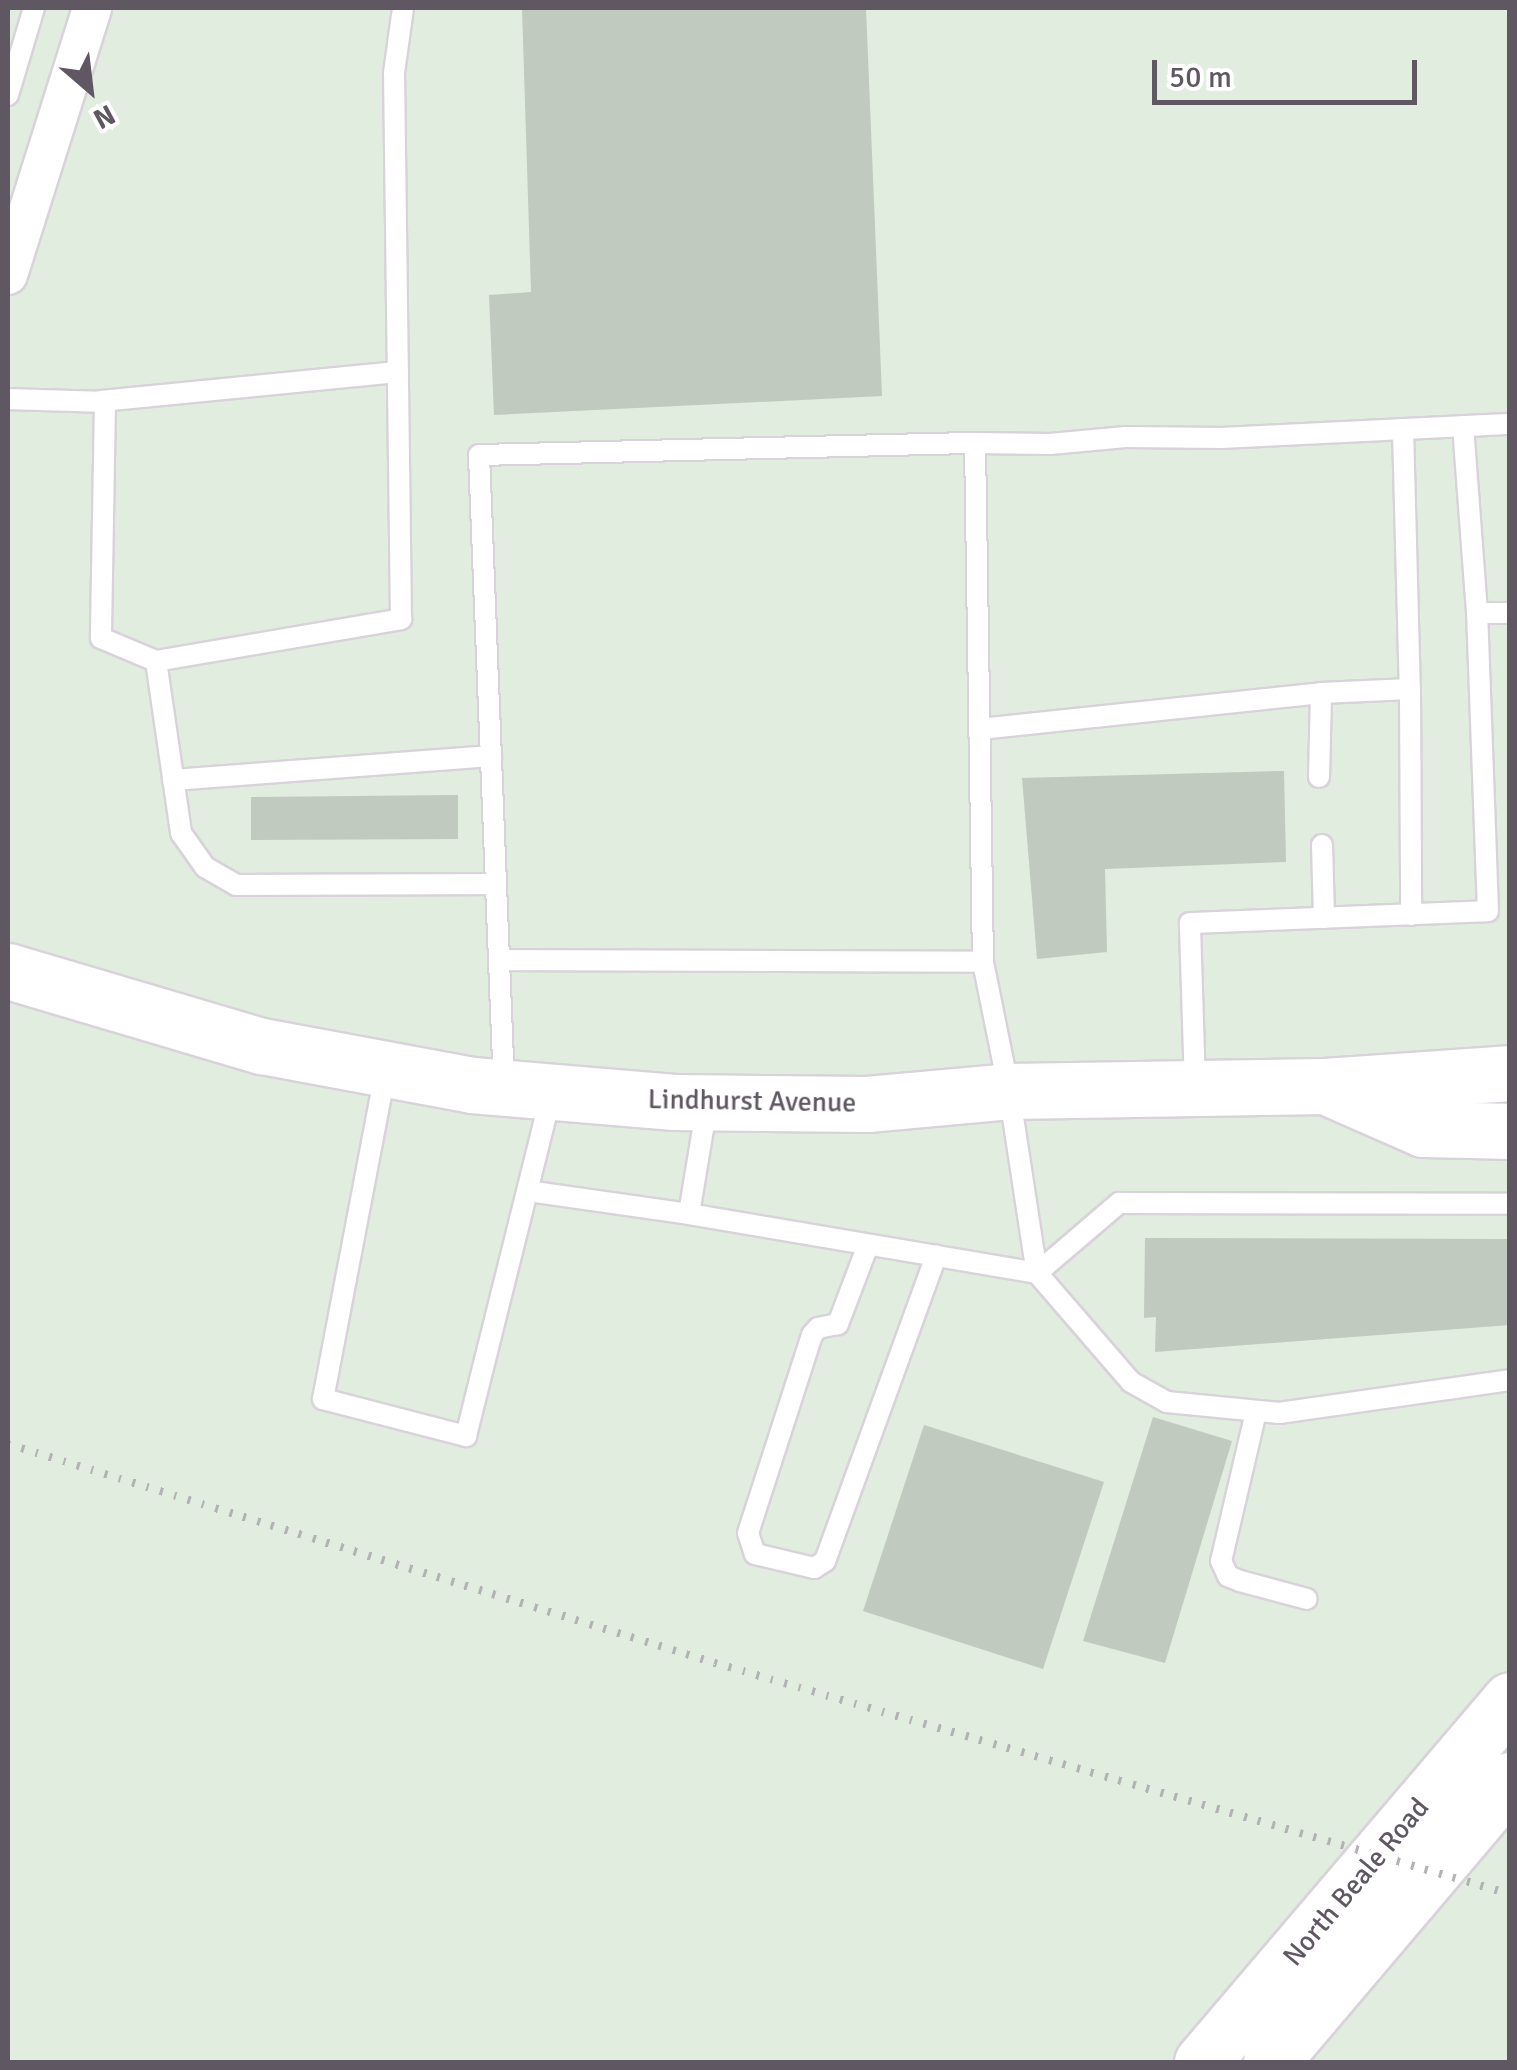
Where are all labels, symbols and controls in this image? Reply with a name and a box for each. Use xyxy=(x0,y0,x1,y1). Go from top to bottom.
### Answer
north arrow xyxy=(40,40,140,140)
scale bar xyxy=(1157,40,1422,102)
text: 50 m xyxy=(1169,59,1232,96)
text: N xyxy=(88,97,121,136)
street label: Lindhurst Avenue xyxy=(647,1082,857,1120)
street label: North Beale Road xyxy=(1276,1791,1436,1973)

